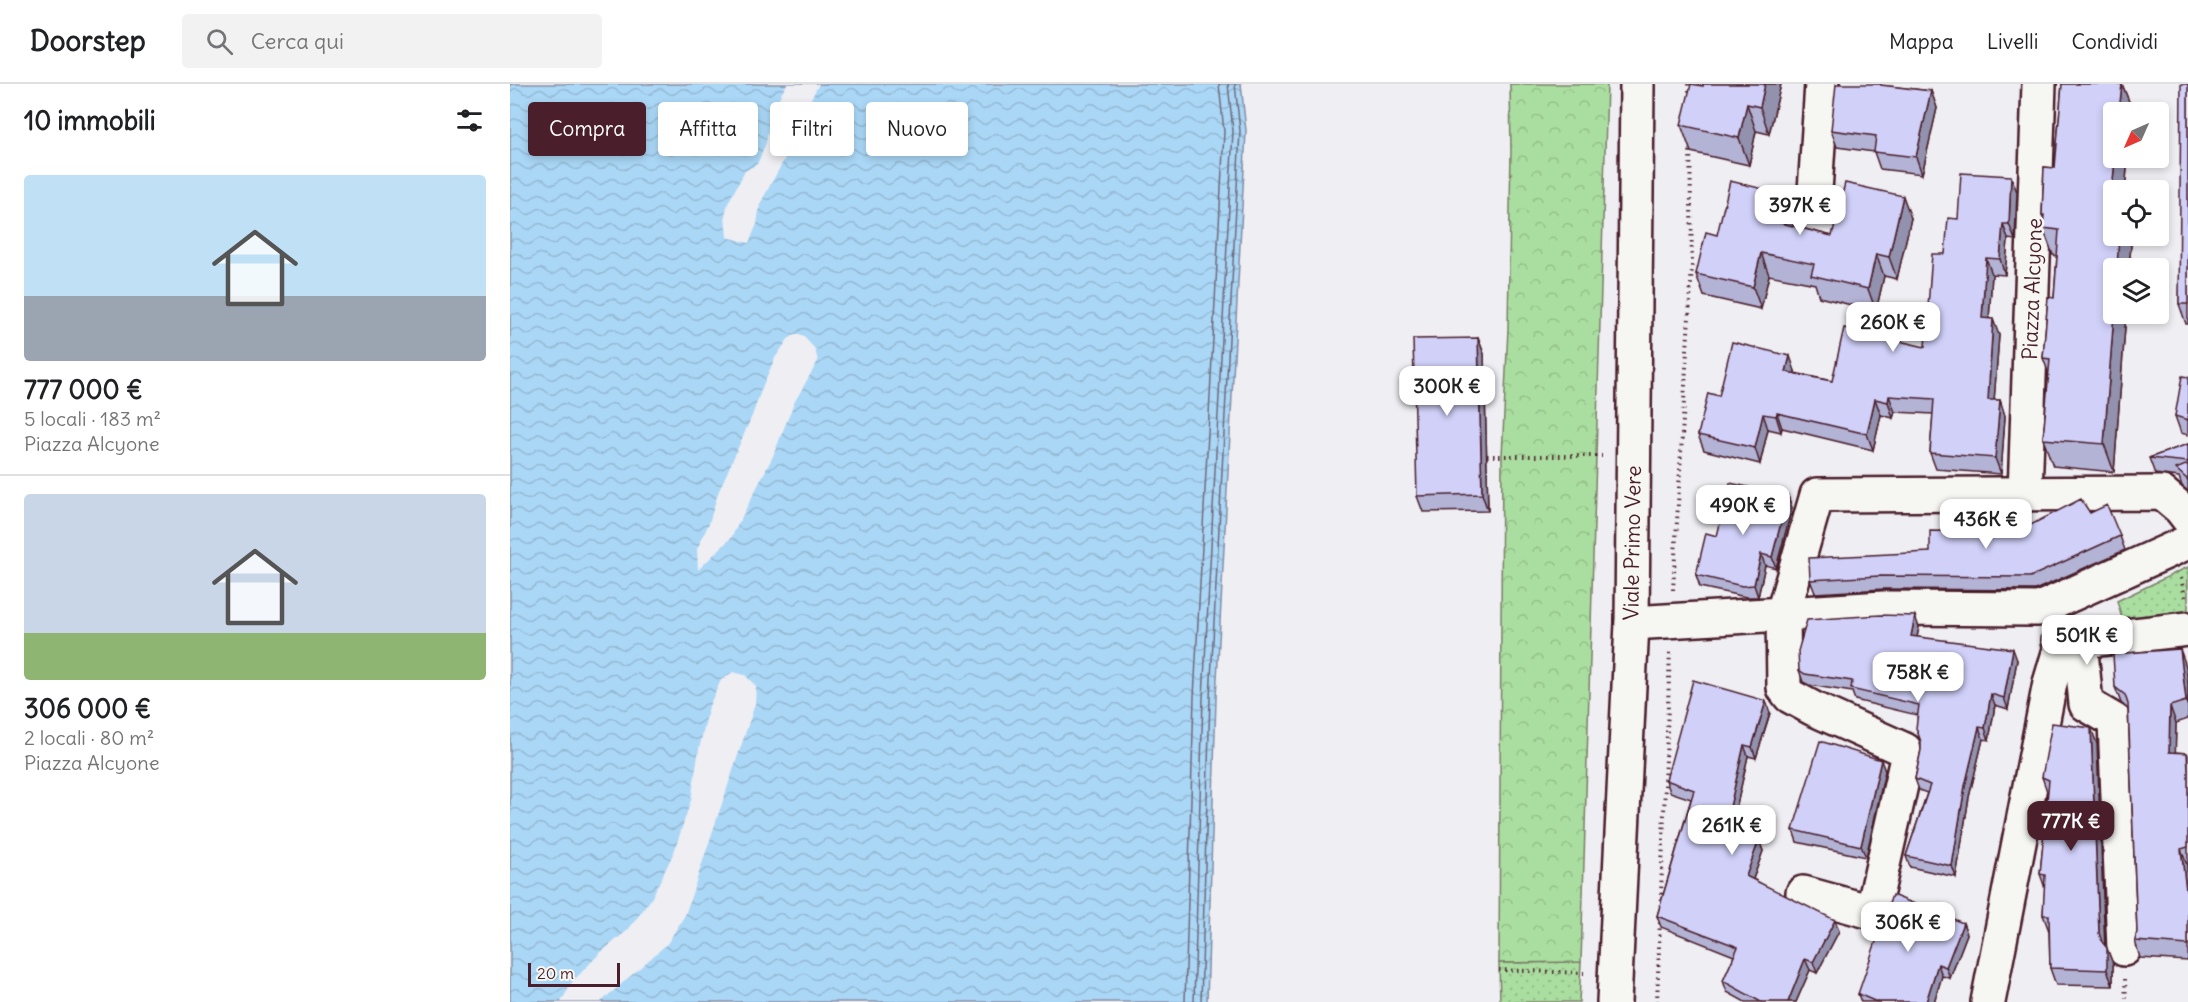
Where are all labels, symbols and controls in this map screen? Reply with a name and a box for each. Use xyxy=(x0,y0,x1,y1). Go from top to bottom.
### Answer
search box xyxy=(182,14,602,68)
text: Doorstep xyxy=(30,23,146,59)
icon: search xyxy=(203,25,236,58)
text: Cerca qui xyxy=(251,27,344,55)
text: Mappa xyxy=(1889,28,1954,55)
text: Livelli xyxy=(1987,28,2038,55)
text: Condividi xyxy=(2071,28,2158,55)
chip: Compra xyxy=(528,102,646,156)
chip: Affitta xyxy=(658,102,758,156)
chip: Filtri xyxy=(770,102,854,156)
chip: Nuovo xyxy=(866,102,968,156)
north arrow xyxy=(2103,102,2169,168)
map controls xyxy=(2103,102,2169,324)
text: 10 immobili xyxy=(24,104,155,137)
icon: filters xyxy=(453,104,486,137)
button: locate xyxy=(2103,180,2169,246)
pin: 397K € xyxy=(1751,185,1849,236)
text: 397K € xyxy=(1769,192,1831,217)
icon: home xyxy=(201,214,309,322)
street label: Piazza Alcyone xyxy=(2016,217,2048,361)
button: layers xyxy=(2103,258,2169,324)
pin: 260K € xyxy=(1844,302,1942,353)
text: 260K € xyxy=(1860,309,1926,334)
pin: 300K € xyxy=(1398,366,1496,417)
text: 777 000 € xyxy=(24,373,143,406)
text: 300K € xyxy=(1413,373,1481,398)
text: 5 locali · 183 m² xyxy=(24,406,161,431)
text: Piazza Alcyone xyxy=(24,431,160,456)
street label: Viale Primo Vere xyxy=(1617,465,1647,621)
pin: 490K € xyxy=(1694,485,1792,536)
text: 490K € xyxy=(1710,492,1776,517)
pin: 436K € xyxy=(1937,499,2035,550)
text: 436K € xyxy=(1954,506,2018,531)
icon: home xyxy=(201,533,309,641)
pin: 501K € xyxy=(2038,615,2136,666)
text: 501K € xyxy=(2056,622,2118,647)
pin: 758K € xyxy=(1869,652,1967,703)
text: 758K € xyxy=(1887,659,1949,684)
text: 306 000 € xyxy=(24,692,151,725)
text: 2 locali · 80 m² xyxy=(24,725,154,750)
text: Piazza Alcyone xyxy=(24,750,160,775)
pin: 777K € xyxy=(2022,801,2120,852)
pin: 261K € xyxy=(1683,805,1781,856)
text: 777K € xyxy=(2041,808,2101,833)
text: 261K € xyxy=(1702,812,1762,837)
pin: 306K € xyxy=(1859,902,1957,953)
text: 306K € xyxy=(1875,909,1941,934)
scale bar xyxy=(528,960,620,988)
text: 20 m xyxy=(537,963,574,983)

